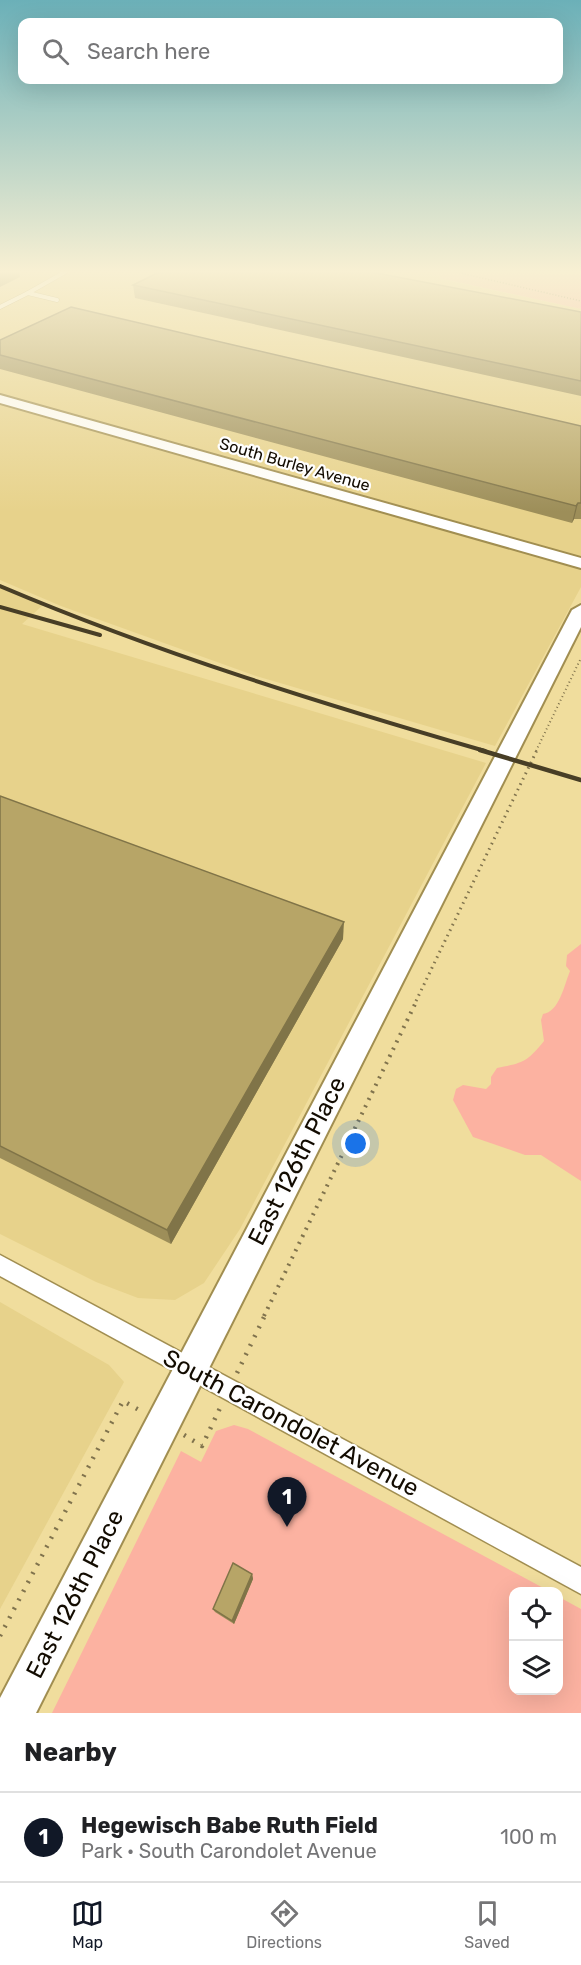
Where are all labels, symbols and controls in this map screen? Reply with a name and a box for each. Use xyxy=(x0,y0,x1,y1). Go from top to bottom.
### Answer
search box xyxy=(18,18,563,84)
icon: search xyxy=(39,35,72,68)
text: Search here xyxy=(87,38,210,65)
street label: South Burley Avenue xyxy=(217,434,372,495)
street label: East 126th Place xyxy=(242,1072,352,1250)
your location xyxy=(341,1129,370,1158)
street label: South Carondolet Avenue xyxy=(158,1344,424,1502)
pin: 1 xyxy=(268,1478,306,1527)
street label: East 126th Place xyxy=(20,1505,130,1683)
map controls xyxy=(509,1587,563,1695)
button: locate xyxy=(509,1587,563,1641)
button: layers xyxy=(509,1641,563,1695)
text: Nearby xyxy=(24,1737,117,1768)
text: Hegewisch Babe Ruth Field xyxy=(81,1812,378,1839)
text: 1 xyxy=(39,1825,48,1849)
text: 100 m xyxy=(500,1825,557,1849)
text: Park · South Carondolet Avenue xyxy=(81,1839,377,1863)
tab: Map xyxy=(71,1897,104,1952)
tab: Directions xyxy=(246,1897,322,1952)
tab: Saved xyxy=(464,1897,510,1952)

